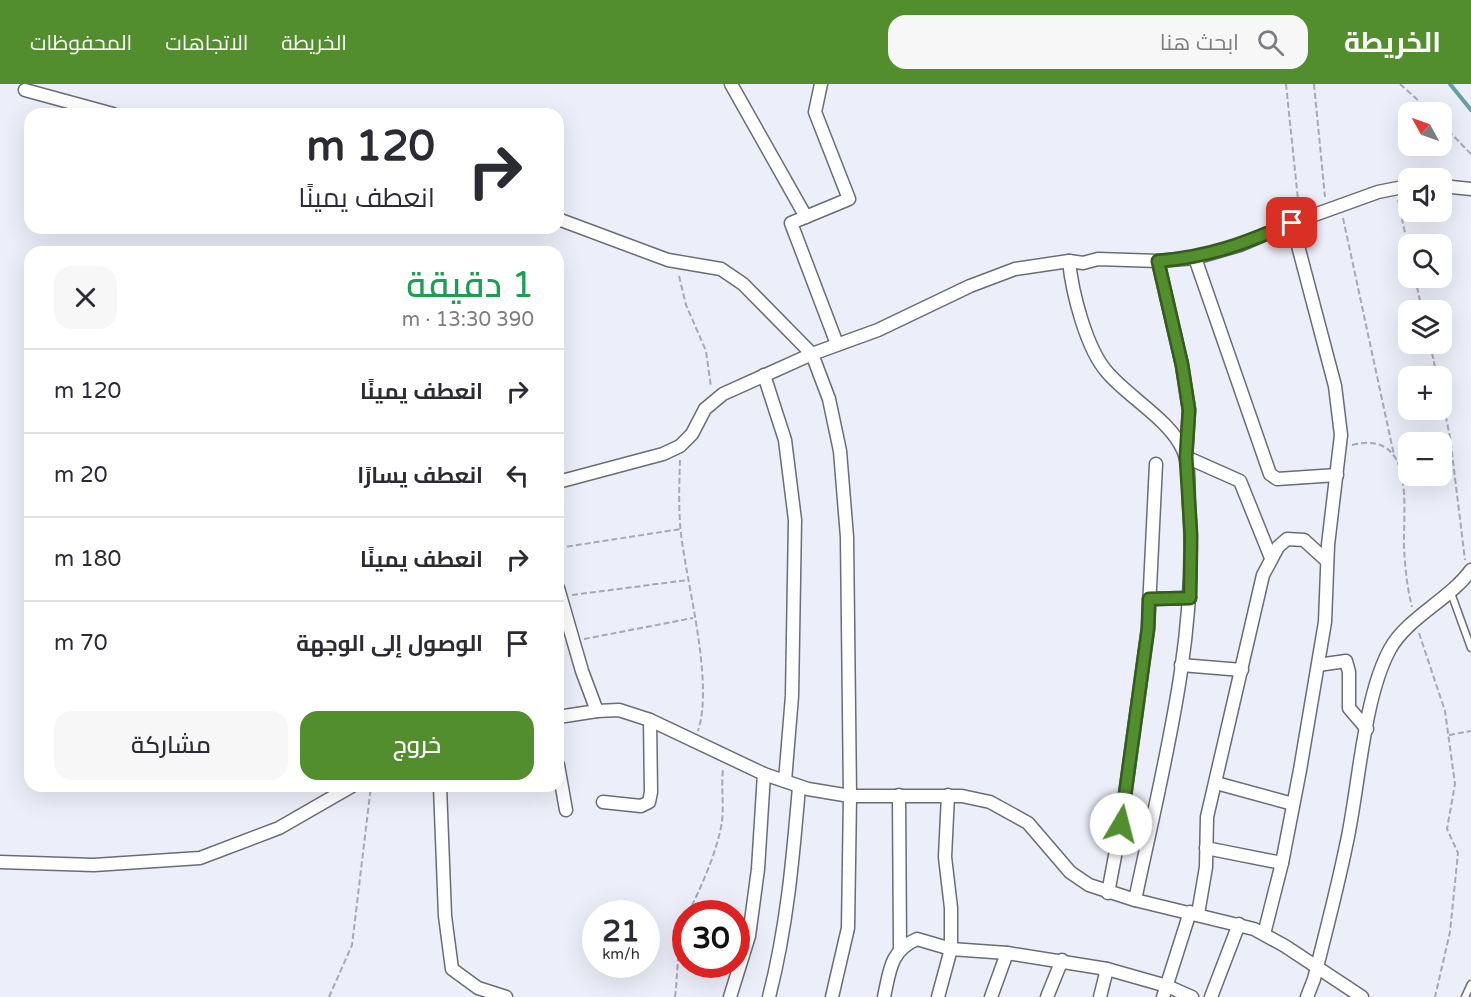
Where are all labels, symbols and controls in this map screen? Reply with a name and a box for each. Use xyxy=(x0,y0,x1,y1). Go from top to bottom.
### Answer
search box xyxy=(888,15,1308,69)
icon: search xyxy=(1254,26,1287,59)
text: الخريطة xyxy=(1344,26,1441,60)
text: ابحث هنا xyxy=(1160,30,1239,56)
text: المحفوظات xyxy=(30,31,132,56)
text: الاتجاهات xyxy=(165,31,248,56)
text: الخريطة xyxy=(281,31,347,56)
north arrow xyxy=(1398,102,1452,156)
map controls xyxy=(1398,102,1452,486)
text: 120 m xyxy=(306,121,435,172)
icon: right xyxy=(456,132,534,210)
button: sound xyxy=(1398,168,1452,222)
text: انعطف يمينًا xyxy=(298,182,435,215)
pin xyxy=(1266,197,1317,248)
icon: arrive xyxy=(1275,206,1308,239)
button: search xyxy=(1398,234,1452,288)
text: 1 دقيقة xyxy=(406,264,534,307)
button: close xyxy=(54,266,117,329)
button: layers xyxy=(1398,300,1452,354)
text: 390 m · 13:30 xyxy=(402,308,534,332)
button: + xyxy=(1398,366,1452,420)
icon: right xyxy=(501,375,534,408)
text: 120 m xyxy=(54,378,121,404)
text: انعطف يمينًا xyxy=(360,379,483,405)
button: − xyxy=(1398,432,1452,486)
icon: left xyxy=(501,459,534,492)
text: 20 m xyxy=(54,462,108,488)
text: انعطف يسارًا xyxy=(357,463,483,489)
icon: right xyxy=(501,543,534,576)
text: 180 m xyxy=(54,546,121,572)
text: انعطف يمينًا xyxy=(360,547,483,573)
icon: arrive xyxy=(501,627,534,660)
text: 70 m xyxy=(54,630,108,656)
text: الوصول إلى الوجهة xyxy=(296,631,483,657)
button: مشاركة xyxy=(54,711,288,780)
button: خروج xyxy=(300,711,534,780)
position arrow xyxy=(1089,792,1153,856)
speed limit sign: 30 xyxy=(672,900,750,978)
text: 21 xyxy=(602,913,640,950)
text: km/h xyxy=(602,945,640,963)

